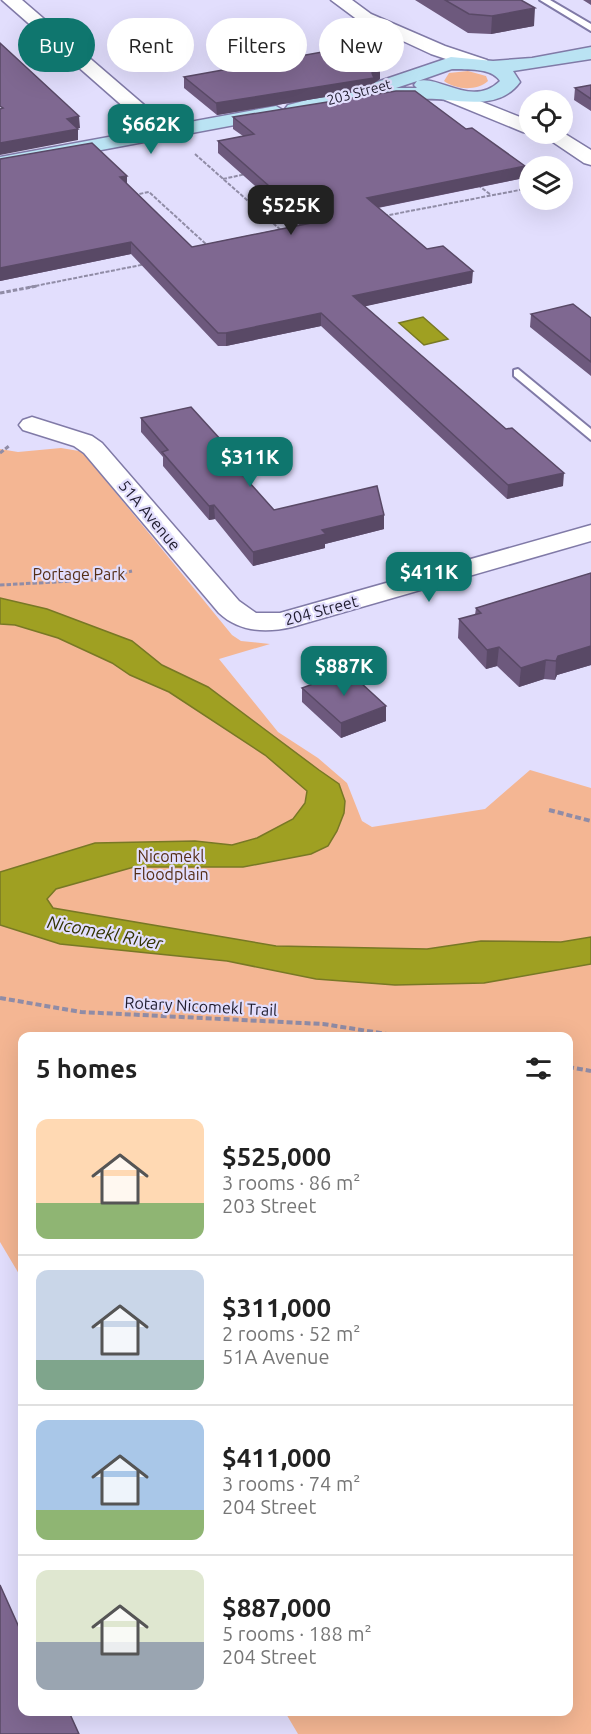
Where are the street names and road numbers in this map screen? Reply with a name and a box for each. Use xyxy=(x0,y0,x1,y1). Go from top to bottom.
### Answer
street label: 203 Street xyxy=(325,76,393,108)
street label: 51A Avenue xyxy=(115,476,185,554)
street label: 204 Street xyxy=(282,591,360,628)
street label: Rotary Nicomekl Trail xyxy=(124,993,278,1019)

